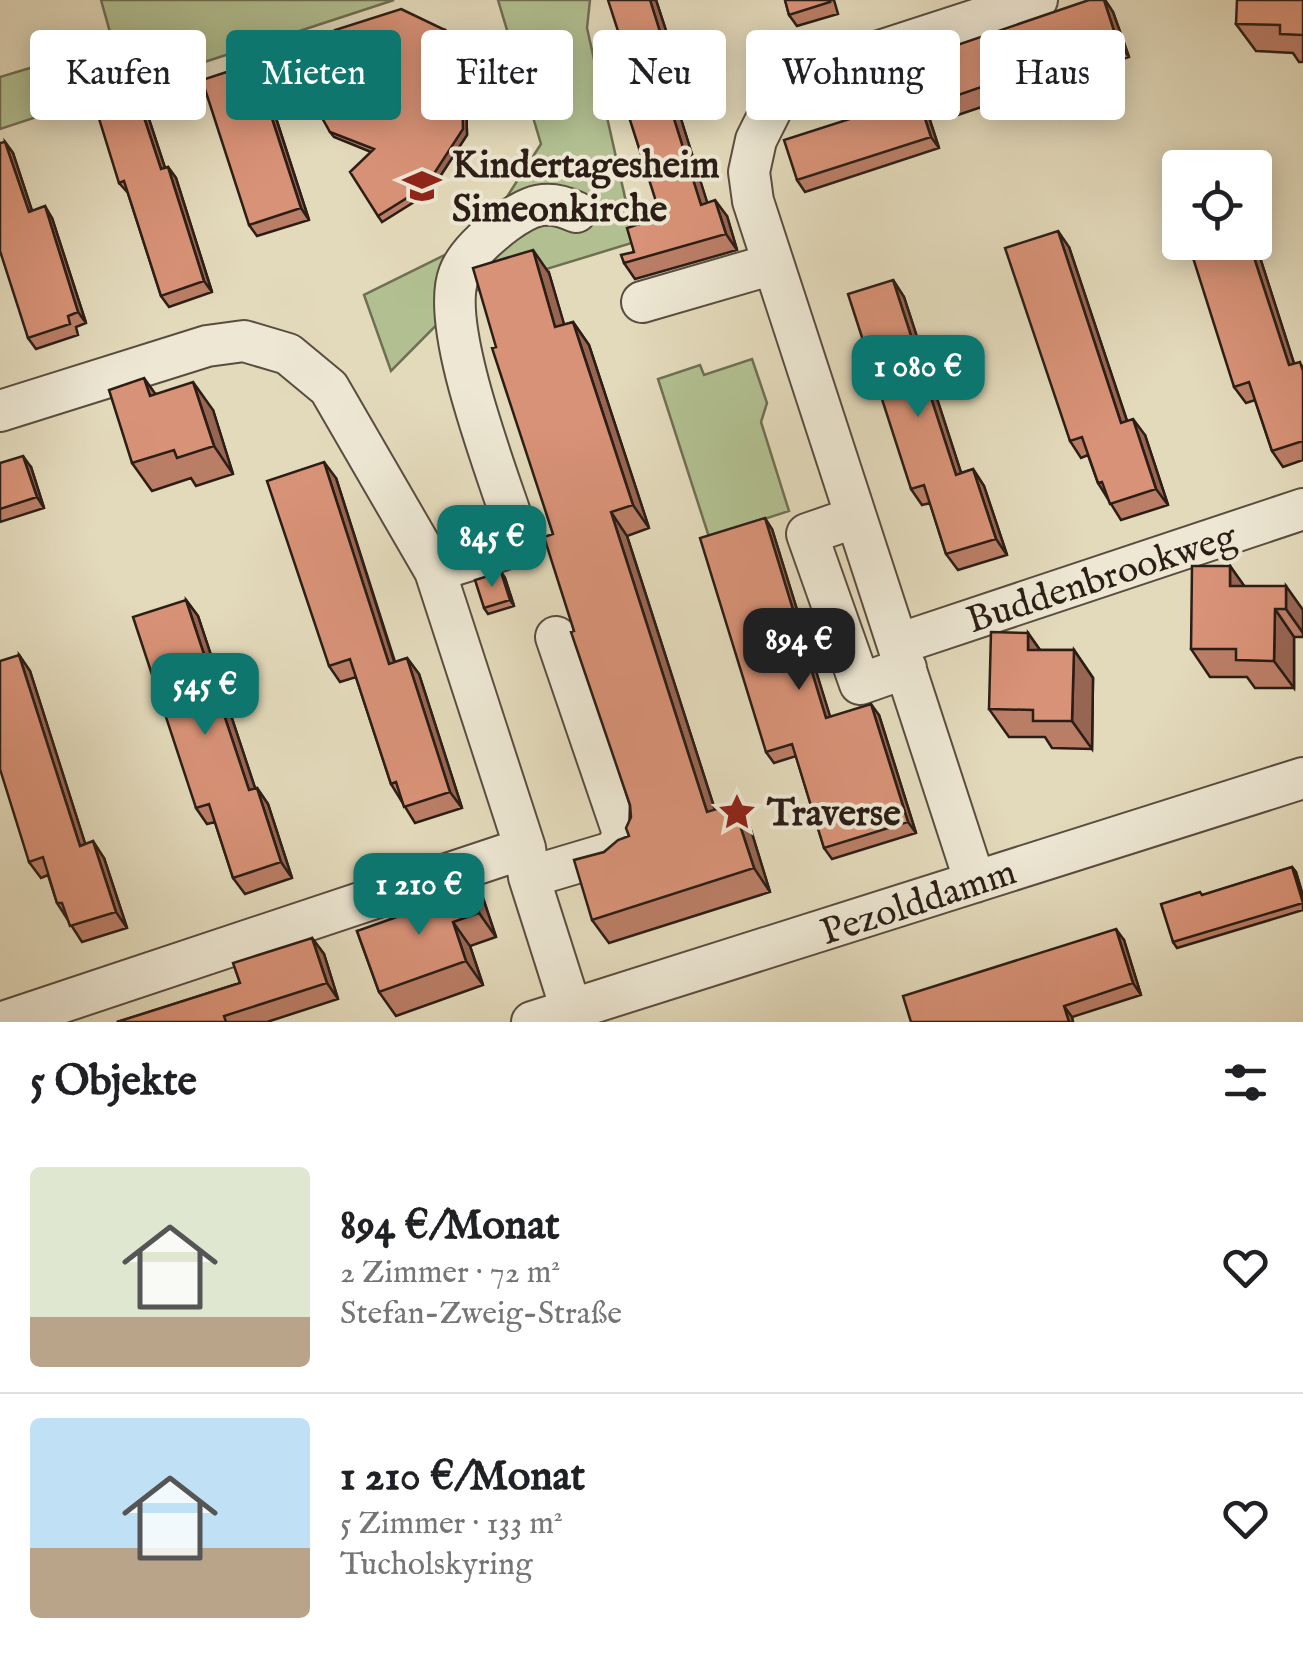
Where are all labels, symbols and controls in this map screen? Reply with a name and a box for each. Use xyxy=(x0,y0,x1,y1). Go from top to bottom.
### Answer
chip: Kaufen xyxy=(30,30,206,120)
chip: Mieten xyxy=(226,30,401,120)
chip: Filter xyxy=(421,30,573,120)
chip: Neu xyxy=(593,30,726,120)
chip: Wohnung xyxy=(746,30,960,120)
chip: Haus xyxy=(980,30,1125,120)
place label: Kindertagesheim Simeonkirche xyxy=(452,143,720,235)
map controls xyxy=(1162,150,1272,260)
button: locate xyxy=(1162,150,1272,260)
school or university icon: Kindertagesheim Simeonkirche xyxy=(401,165,443,207)
pin: 1 080 € xyxy=(826,335,1010,420)
text: 1 080 € xyxy=(874,347,962,388)
pin: 845 € xyxy=(422,505,562,590)
street label: Buddenbrookweg xyxy=(961,514,1243,646)
text: 845 € xyxy=(459,517,525,558)
pin: 894 € xyxy=(729,608,869,693)
text: 894 € xyxy=(765,620,833,661)
pin: 545 € xyxy=(135,653,275,738)
text: 545 € xyxy=(173,665,237,706)
place icon: Traverse xyxy=(716,791,758,833)
place label: Traverse xyxy=(766,791,901,839)
street label: Pezolddamm xyxy=(815,850,1023,958)
pin: 1 210 € xyxy=(327,853,511,938)
text: 1 210 € xyxy=(375,865,463,906)
icon: filters xyxy=(1218,1055,1273,1110)
text: 5 Objekte xyxy=(30,1056,197,1109)
text: 894 €/Monat xyxy=(340,1200,560,1253)
icon: home xyxy=(110,1207,230,1327)
icon: heart xyxy=(1218,1240,1273,1295)
text: 2 Zimmer · 72 m² xyxy=(340,1253,560,1294)
text: Stefan-Zweig-Straße xyxy=(340,1294,622,1335)
text: 1 210 €/Monat xyxy=(340,1451,585,1504)
icon: home xyxy=(110,1458,230,1578)
icon: heart xyxy=(1218,1491,1273,1546)
text: 5 Zimmer · 133 m² xyxy=(340,1504,563,1545)
text: Tucholskyring xyxy=(340,1545,533,1586)

